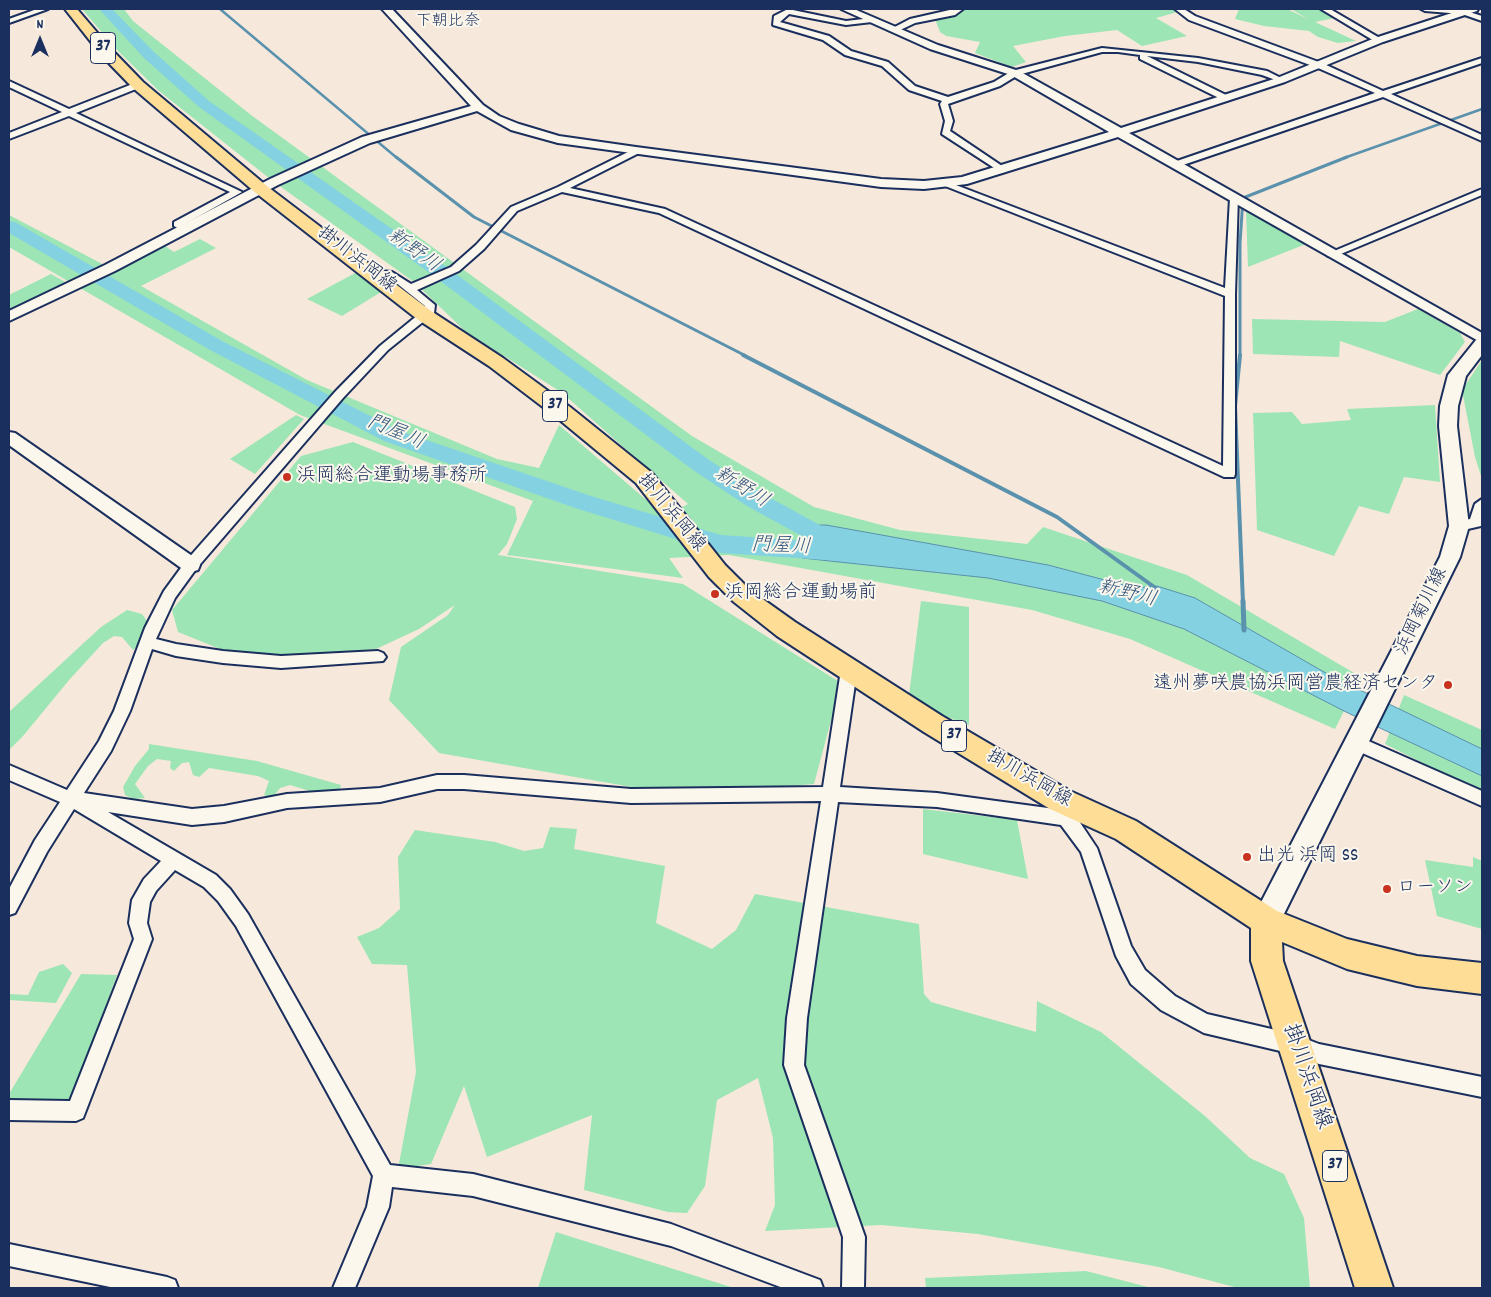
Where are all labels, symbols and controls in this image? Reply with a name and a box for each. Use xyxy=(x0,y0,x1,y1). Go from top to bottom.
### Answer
district label: 下朝比奈 xyxy=(416,13,480,33)
north arrow xyxy=(15,15,65,65)
text: N xyxy=(37,15,43,35)
road number: 37 xyxy=(90,32,116,64)
street label: 掛川浜岡線 xyxy=(312,223,400,299)
water label: 新野川 xyxy=(382,225,444,279)
road number: 37 xyxy=(542,391,568,422)
water label: 門屋川 xyxy=(363,411,427,457)
water label: 新野川 xyxy=(709,463,773,515)
place label: 浜岡総合運動場事務所 xyxy=(297,466,487,488)
street label: 掛川浜岡線 xyxy=(631,470,709,558)
marker: 浜岡総合運動場事務所 xyxy=(281,471,293,483)
water label: 門屋川 xyxy=(750,534,812,562)
street label: 浜岡菊川線 xyxy=(1392,564,1454,660)
water label: 新野川 xyxy=(1095,576,1159,614)
place label: 浜岡総合運動場前 xyxy=(725,583,877,605)
marker: 浜岡総合運動場前 xyxy=(709,588,721,600)
place label: 遠州夢咲農協浜岡営農経済センタ xyxy=(1153,674,1438,696)
marker: 遠州夢咲農協浜岡営農経済センタ xyxy=(1442,679,1454,691)
road number: 37 xyxy=(942,720,966,751)
street label: 掛川浜岡線 xyxy=(981,746,1075,814)
place label: 出光 浜岡 SS xyxy=(1257,846,1358,868)
marker: 出光 浜岡 SS xyxy=(1241,851,1253,863)
place label: ローソン xyxy=(1397,878,1473,900)
marker: ローソン xyxy=(1381,883,1393,895)
street label: 掛川浜岡線 xyxy=(1275,1021,1335,1133)
road number: 37 xyxy=(1322,1150,1348,1182)

